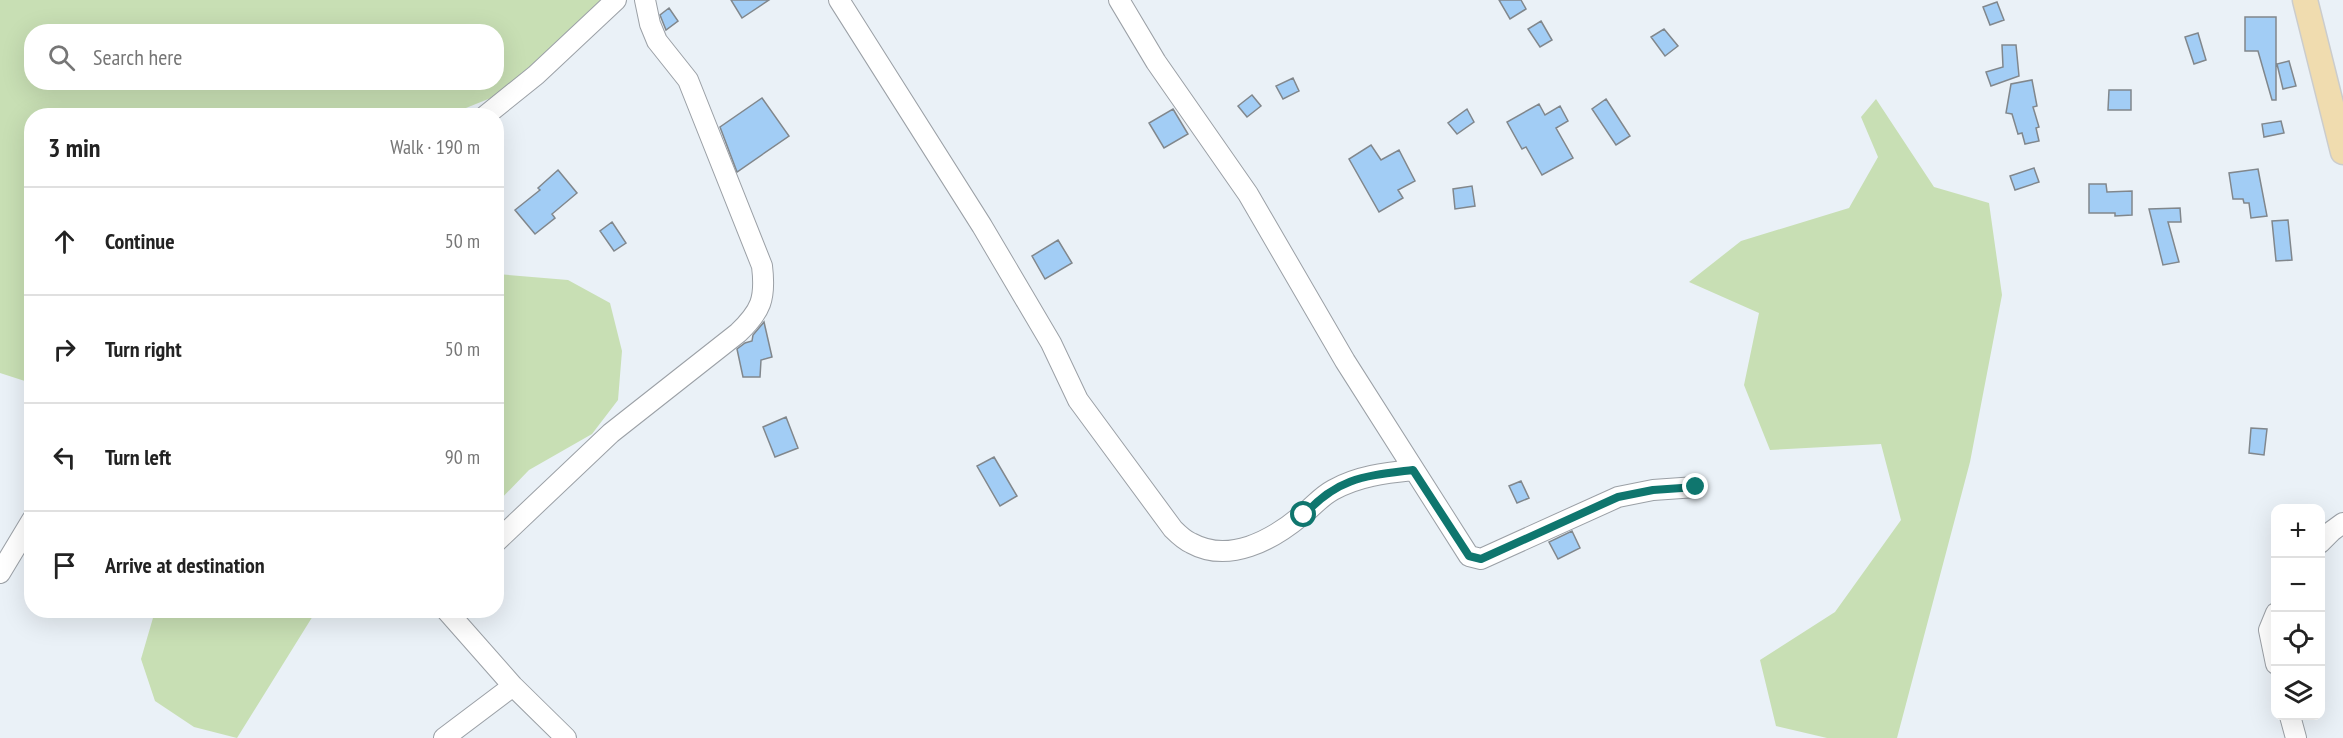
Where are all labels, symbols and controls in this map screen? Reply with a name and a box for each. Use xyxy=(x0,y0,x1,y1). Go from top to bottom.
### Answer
search box xyxy=(24,24,504,90)
icon: search xyxy=(45,41,78,74)
text: Search here xyxy=(93,43,182,71)
text: 3 min xyxy=(48,131,101,164)
text: Walk · 190 m xyxy=(390,134,480,160)
icon: ahead xyxy=(48,225,81,258)
text: Continue xyxy=(105,227,175,255)
text: 50 m xyxy=(445,228,480,254)
icon: right xyxy=(48,333,81,366)
text: Turn right xyxy=(105,335,182,363)
text: 50 m xyxy=(445,336,480,362)
icon: left xyxy=(48,441,81,474)
text: Turn left xyxy=(105,443,171,471)
text: 90 m xyxy=(445,444,480,470)
route end xyxy=(1682,473,1708,499)
route start xyxy=(1290,501,1316,527)
map controls xyxy=(2271,504,2325,720)
button: + xyxy=(2271,504,2325,558)
icon: arrive xyxy=(48,549,81,582)
text: Arrive at destination xyxy=(105,551,265,579)
button: − xyxy=(2271,558,2325,612)
button: locate xyxy=(2271,612,2325,666)
button: layers xyxy=(2271,666,2325,720)

